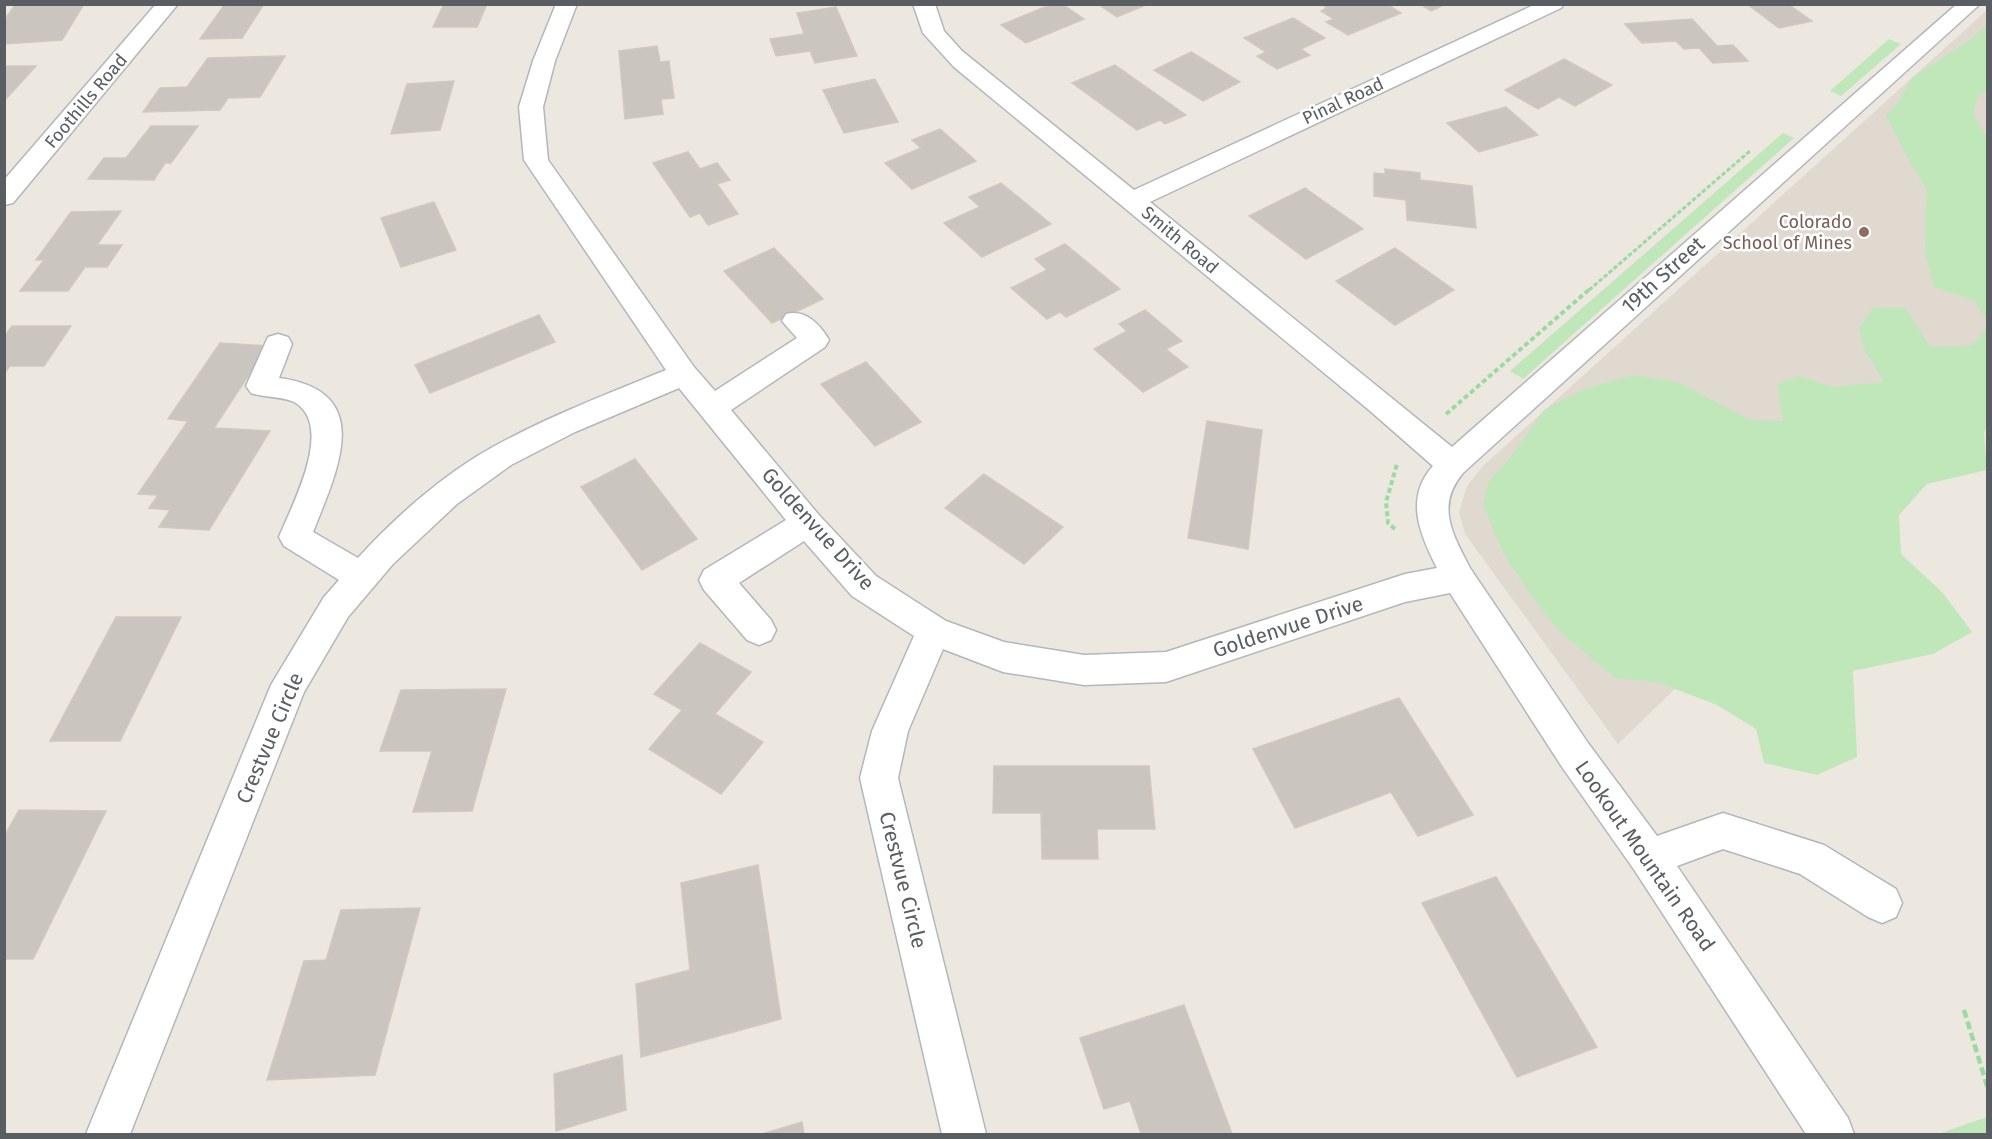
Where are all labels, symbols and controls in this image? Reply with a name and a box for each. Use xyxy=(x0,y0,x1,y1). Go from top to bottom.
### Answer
street label: Foothills Road xyxy=(40,49,132,153)
street label: Pinal Road xyxy=(1299,73,1387,129)
street label: Smith Road xyxy=(1137,201,1223,279)
place label: Colorado School of Mines xyxy=(1723,211,1852,254)
marker: Colorado School of Mines xyxy=(1857,225,1871,239)
street label: 19th Street xyxy=(1616,231,1710,319)
street label: Goldenvue Drive xyxy=(756,462,880,596)
street label: Goldenvue Drive xyxy=(1210,590,1366,664)
street label: Crestvue Circle xyxy=(231,669,309,807)
street label: Lookout Mountain Road xyxy=(1569,756,1721,956)
street label: Crestvue Circle xyxy=(873,809,933,951)

